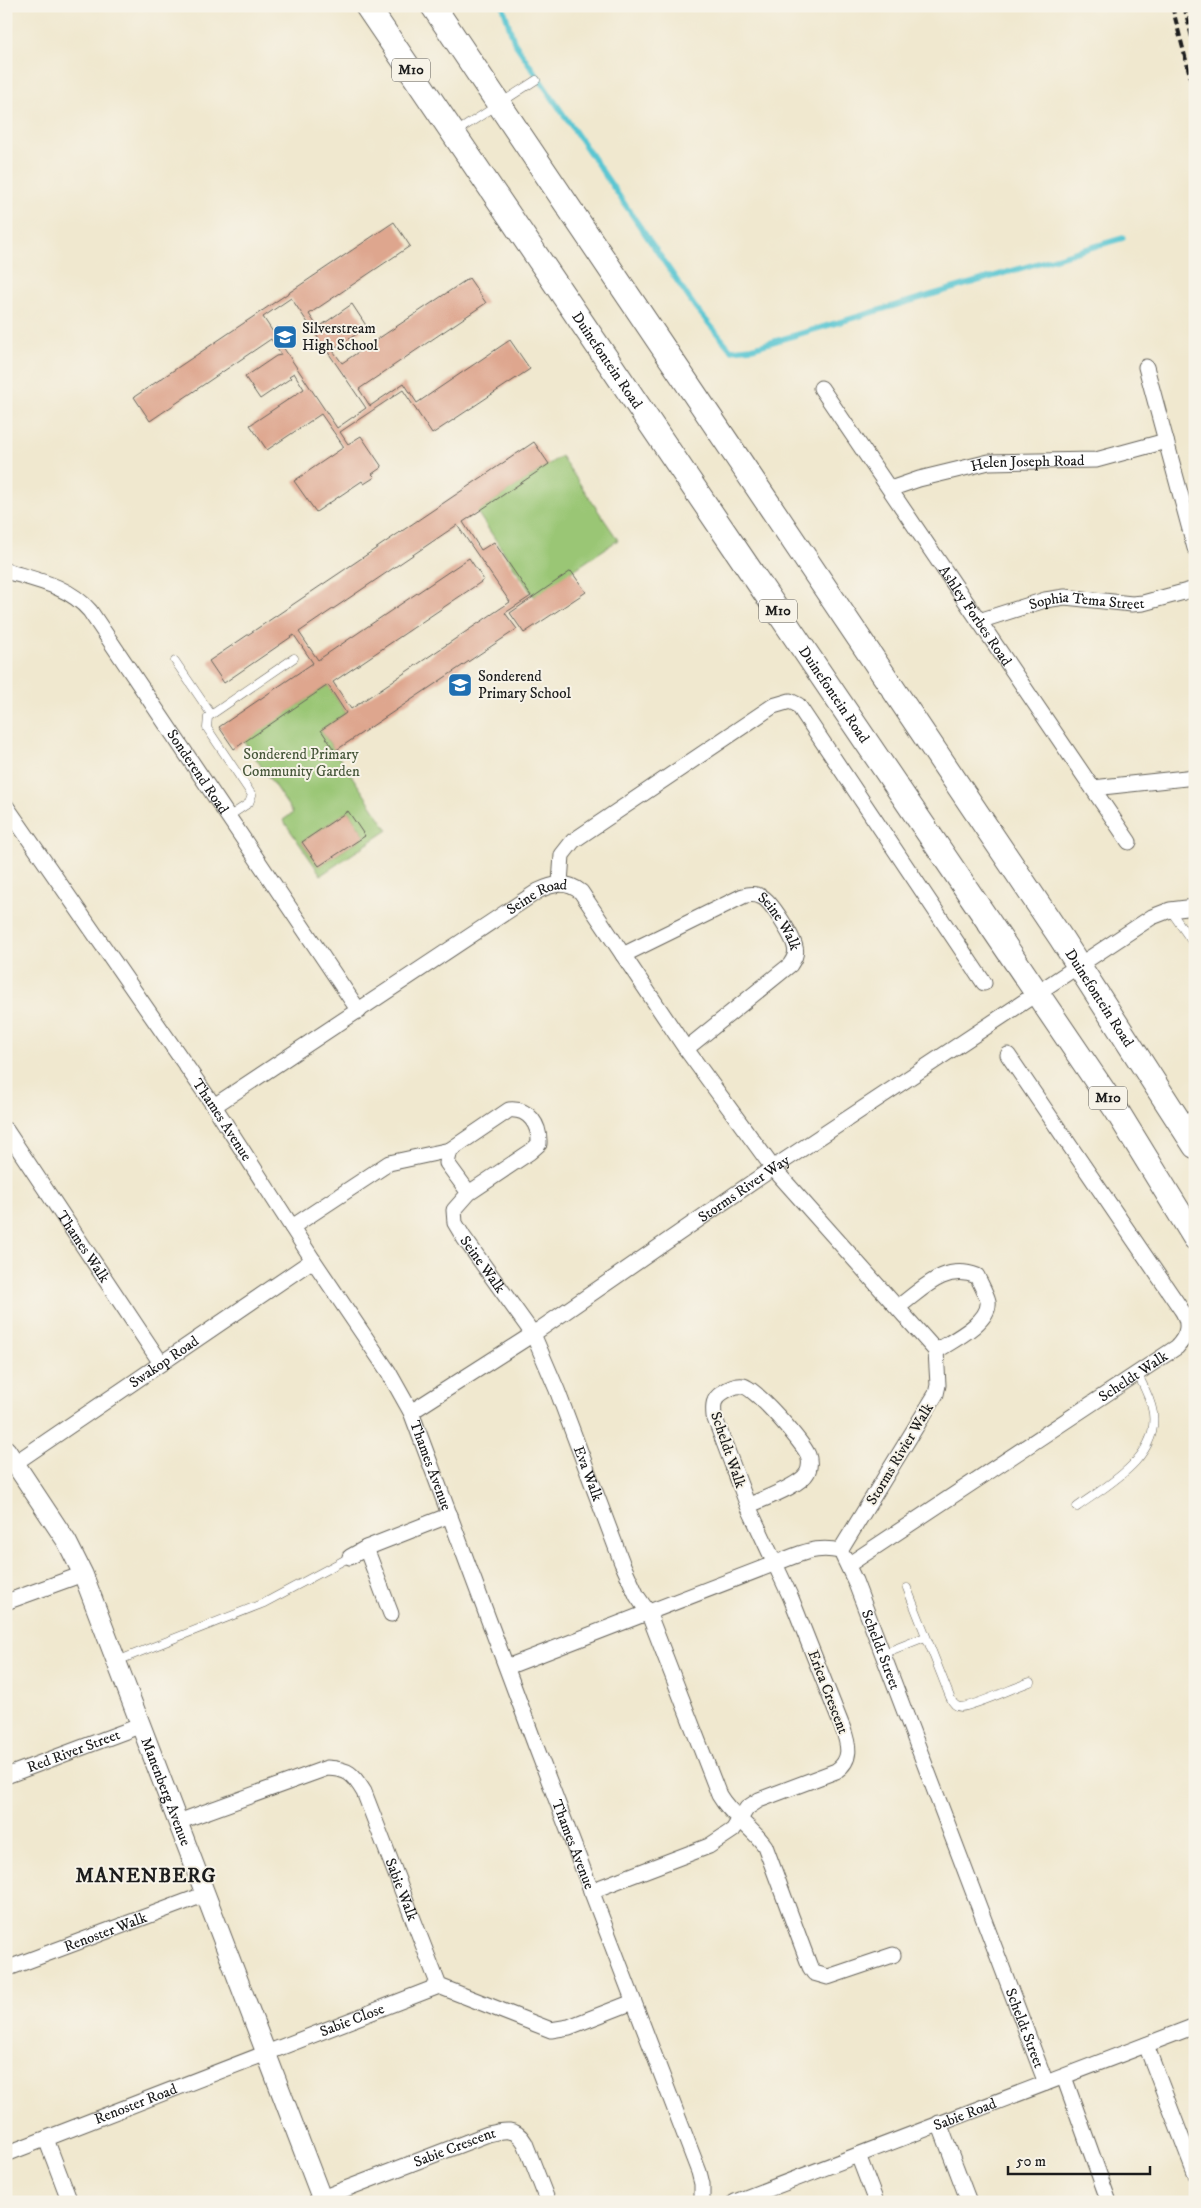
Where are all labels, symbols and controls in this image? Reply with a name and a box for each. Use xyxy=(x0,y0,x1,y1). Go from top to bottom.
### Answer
road number: M10 xyxy=(392,58,430,82)
street label: Duinefontein Road xyxy=(568,308,647,413)
place label: Silverstream High School xyxy=(302,319,379,355)
school or university icon: Silverstream High School xyxy=(272,324,298,350)
street label: Helen Joseph Road xyxy=(968,451,1085,476)
street label: Ashley Forbes Road xyxy=(935,562,1017,670)
street label: Sophia Tema Street xyxy=(1026,587,1145,614)
road number: M10 xyxy=(759,600,797,622)
street label: Duinefontein Road xyxy=(795,642,874,747)
place label: Sonderend Primary School xyxy=(478,667,571,703)
school or university icon: Sonderend Primary School xyxy=(447,672,473,698)
street label: Sonderend Road xyxy=(163,726,234,818)
park label: Sonderend Primary Community Garden xyxy=(242,745,360,781)
street label: Seine Road xyxy=(503,875,568,919)
street label: Seine Walk xyxy=(755,887,805,953)
street label: Duinefontein Road xyxy=(1061,945,1138,1051)
street label: Thames Avenue xyxy=(188,1075,256,1164)
road number: M10 xyxy=(1089,1086,1127,1110)
street label: Storms River Way xyxy=(694,1150,794,1226)
street label: Thames Walk xyxy=(53,1207,115,1287)
street label: Seine Walk xyxy=(456,1232,510,1297)
street label: Swakop Road xyxy=(125,1331,203,1392)
street label: Scheldt Walk xyxy=(1095,1346,1172,1406)
street label: Storms Rivier Walk xyxy=(862,1399,938,1508)
street label: Scheldt Walk xyxy=(706,1409,750,1491)
street label: Thames Avenue xyxy=(405,1418,456,1513)
street label: Eva Walk xyxy=(569,1443,608,1504)
street label: Scheldt Street xyxy=(857,1607,905,1692)
street label: Erica Crescent xyxy=(803,1647,853,1737)
street label: Red River Street xyxy=(24,1725,123,1777)
street label: Manenberg Avenue xyxy=(137,1735,195,1848)
street label: Thames Avenue xyxy=(548,1797,599,1892)
street label: Sabie Walk xyxy=(381,1855,423,1924)
district label: MANENBERG xyxy=(76,1864,216,1889)
street label: Renoster Walk xyxy=(61,1907,150,1956)
street label: Scheldt Street xyxy=(1001,1985,1049,2071)
street label: Sabie Close xyxy=(317,1999,387,2041)
street label: Renoster Road xyxy=(92,2079,180,2128)
street label: Sabie Road xyxy=(931,2093,999,2135)
street label: Sabie Crescent xyxy=(411,2123,498,2171)
scale bar xyxy=(1008,2143,1151,2175)
text: 50 m xyxy=(1016,2152,1046,2171)

